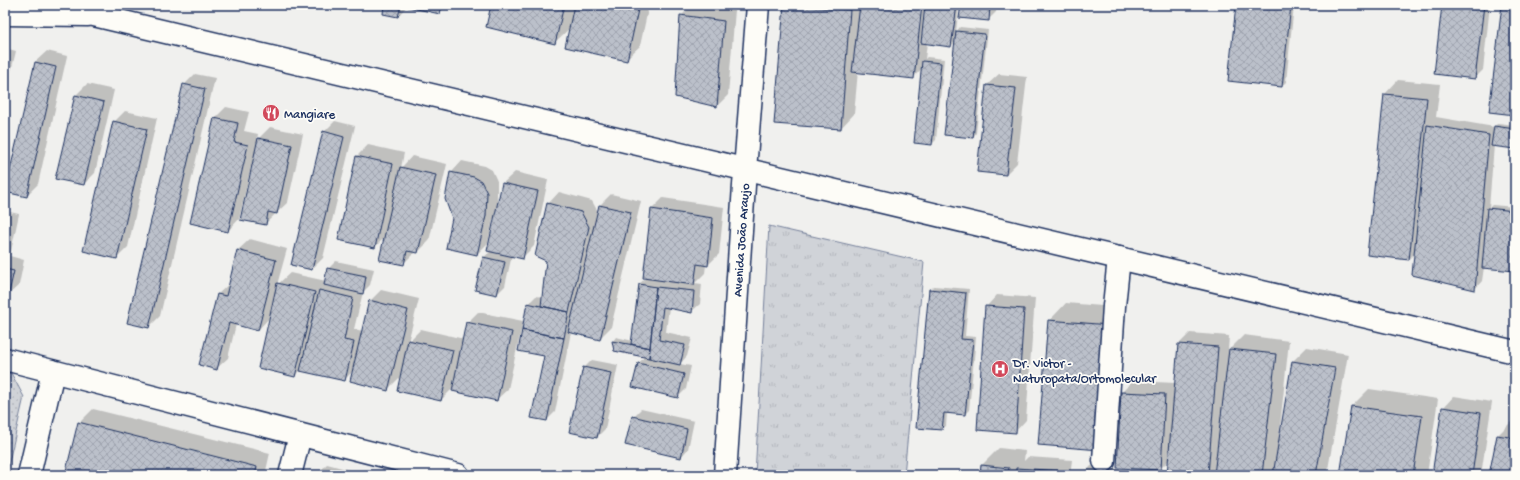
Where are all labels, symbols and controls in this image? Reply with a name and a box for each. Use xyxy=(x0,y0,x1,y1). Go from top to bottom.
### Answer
restaurant icon: Mangiare xyxy=(261,103,281,123)
place label: Mangiare xyxy=(284,108,335,123)
street label: Avenida João Araujo xyxy=(731,183,754,297)
place label: Dr. Victor - Naturopata/Ortomolecular xyxy=(1012,357,1157,387)
hospital icon: Dr. Victor - Naturopata/Ortomolecular xyxy=(990,359,1010,379)

